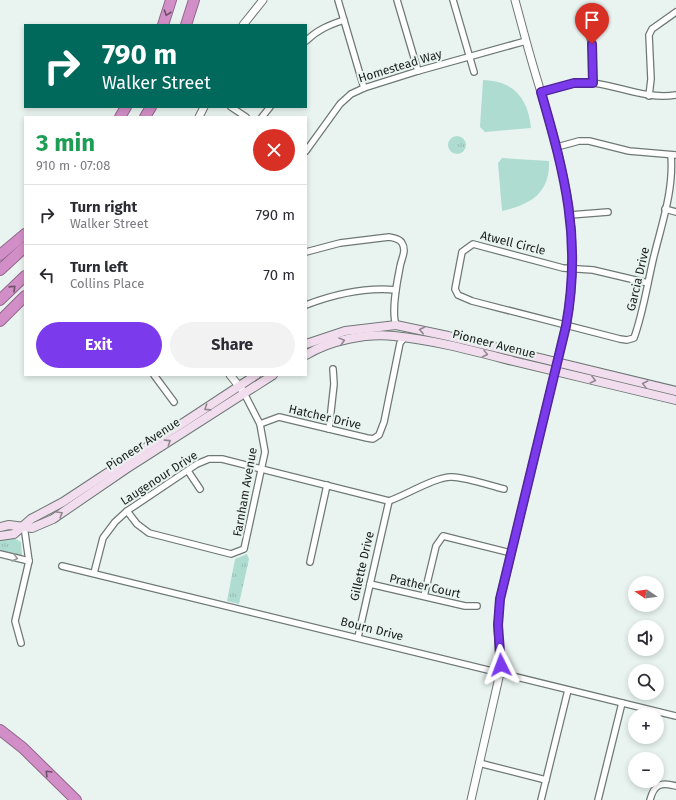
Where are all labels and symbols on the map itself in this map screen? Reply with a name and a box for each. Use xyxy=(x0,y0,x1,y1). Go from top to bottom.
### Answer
pin xyxy=(575,3,609,44)
one-way arrow xyxy=(163,9,172,16)
street label: Homestead Way xyxy=(356,47,444,85)
street label: Atwell Circle xyxy=(479,228,547,258)
street label: Garcia Drive xyxy=(624,246,652,312)
one-way arrow xyxy=(8,286,15,293)
one-way arrow xyxy=(419,327,425,335)
street label: Pioneer Avenue xyxy=(451,327,537,361)
one-way arrow xyxy=(339,338,346,346)
one-way arrow xyxy=(482,349,488,357)
one-way arrow xyxy=(590,376,596,384)
one-way arrow xyxy=(642,380,649,388)
street label: Hatcher Drive xyxy=(287,402,363,432)
one-way arrow xyxy=(204,403,211,410)
street label: Pioneer Avenue xyxy=(103,415,183,473)
one-way arrow xyxy=(164,439,171,447)
street label: Farnham Avenue xyxy=(230,446,260,538)
street label: Laugenour Drive xyxy=(118,448,200,508)
one-way arrow xyxy=(56,512,63,519)
street label: Gillette Drive xyxy=(347,530,377,602)
one-way arrow xyxy=(11,553,18,561)
street label: Prather Court xyxy=(388,571,463,601)
north arrow xyxy=(628,576,664,612)
street label: Bourn Drive xyxy=(339,614,405,644)
position arrow xyxy=(480,644,522,686)
one-way arrow xyxy=(45,770,53,778)

